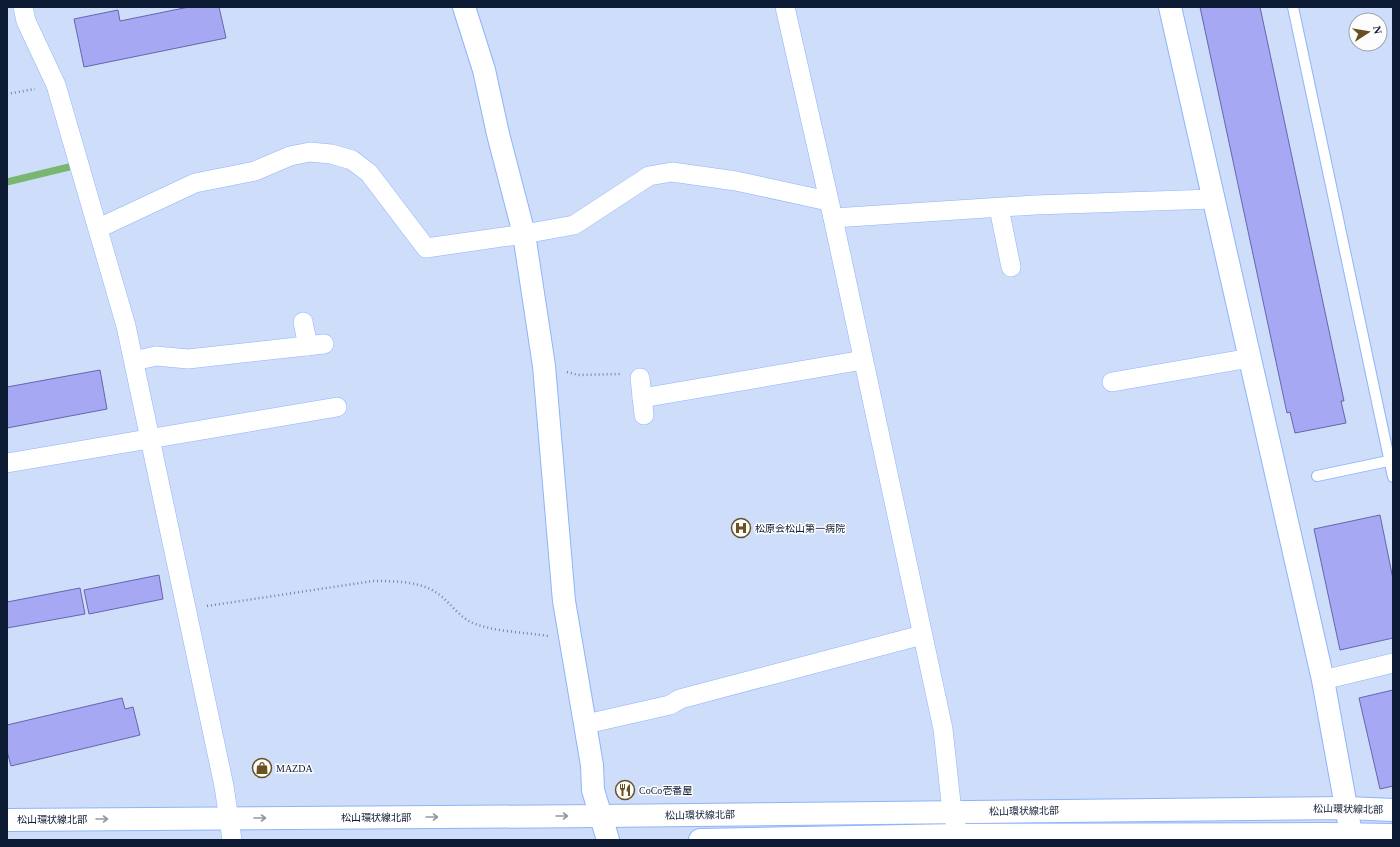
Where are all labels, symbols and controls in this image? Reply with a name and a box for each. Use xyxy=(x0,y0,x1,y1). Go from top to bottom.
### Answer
north arrow xyxy=(1348,12,1388,52)
text: N xyxy=(1371,25,1384,35)
hospital icon: 松原会松山第一病院 xyxy=(730,517,752,539)
place label: 松原会松山第一病院 xyxy=(755,523,845,534)
shop icon: MAZDA xyxy=(251,757,273,779)
place label: MAZDA xyxy=(276,763,313,774)
restaurant icon: CoCo壱番屋 xyxy=(614,779,636,801)
place label: CoCo壱番屋 xyxy=(639,785,692,796)
street label: 松山環状線北部 xyxy=(1313,803,1383,815)
street label: 松山環状線北部 xyxy=(989,805,1059,817)
street label: 松山環状線北部 xyxy=(665,809,735,821)
street label: 松山環状線北部 xyxy=(341,812,411,823)
one-way arrow xyxy=(555,812,568,820)
one-way arrow xyxy=(425,813,438,821)
street label: 松山環状線北部 xyxy=(17,814,87,825)
one-way arrow xyxy=(253,814,266,822)
one-way arrow xyxy=(95,815,108,823)

